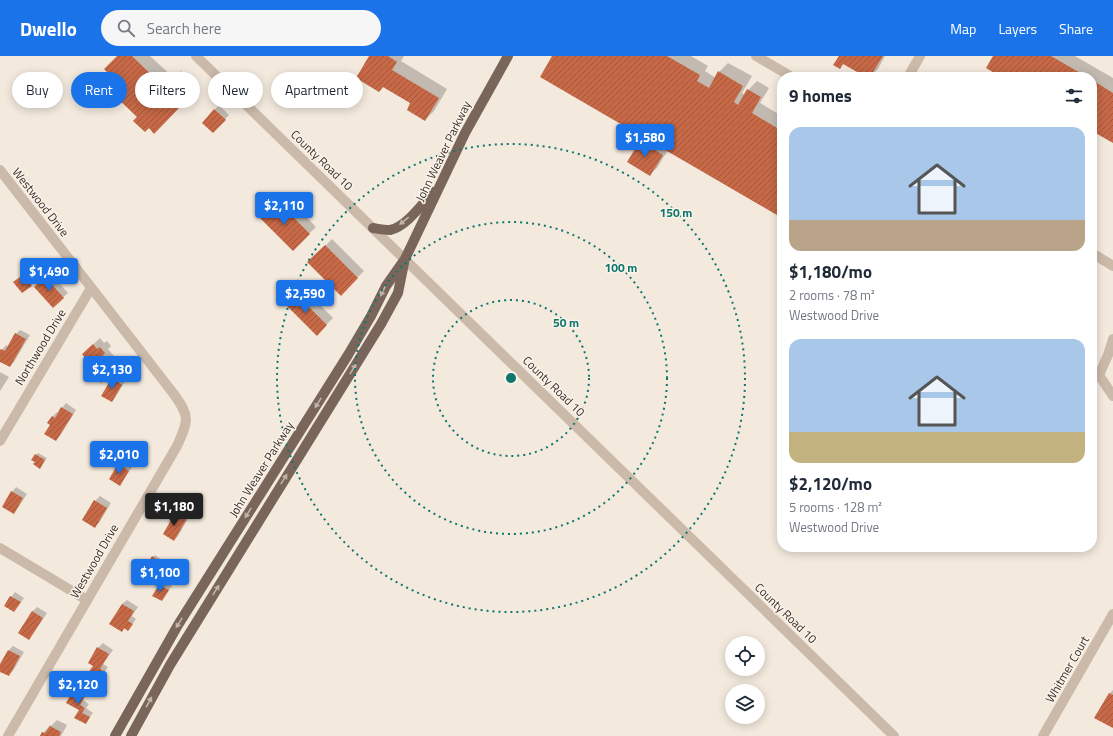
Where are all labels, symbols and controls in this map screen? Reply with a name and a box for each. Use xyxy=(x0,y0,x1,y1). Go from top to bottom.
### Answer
search box xyxy=(101,10,381,46)
text: Dwello xyxy=(20,14,77,43)
icon: search xyxy=(115,17,137,39)
text: Search here xyxy=(147,17,221,40)
text: Map xyxy=(950,18,976,39)
text: Layers xyxy=(998,18,1037,39)
text: Share xyxy=(1059,18,1093,39)
chip: Buy xyxy=(12,72,63,108)
chip: Rent xyxy=(71,72,127,108)
chip: Filters xyxy=(135,72,200,108)
chip: New xyxy=(208,72,263,108)
chip: Apartment xyxy=(271,72,363,108)
text: 9 homes xyxy=(789,83,852,109)
icon: filters xyxy=(1063,85,1085,107)
street label: John Weaver Parkway xyxy=(410,97,476,205)
pin: $1,580 xyxy=(612,124,678,158)
street label: County Road 10 xyxy=(287,125,358,195)
text: $1,580 xyxy=(625,127,665,147)
icon: home xyxy=(901,153,973,225)
street label: Westwood Drive xyxy=(8,163,74,241)
pin: $2,110 xyxy=(251,192,317,226)
text: $2,110 xyxy=(264,195,304,215)
text: 150 m xyxy=(660,203,692,222)
one-way arrow xyxy=(399,217,410,226)
pin: $1,490 xyxy=(16,258,82,292)
text: 100 m xyxy=(605,258,637,277)
text: $1,180/mo xyxy=(789,259,872,285)
text: $1,490 xyxy=(29,261,69,281)
pin: $2,590 xyxy=(272,280,338,314)
text: $2,590 xyxy=(285,283,325,303)
one-way arrow xyxy=(380,285,387,297)
text: 2 rooms · 78 m² xyxy=(789,285,875,305)
street label: Northwood Drive xyxy=(10,305,70,389)
text: Westwood Drive xyxy=(789,305,879,325)
text: 50 m xyxy=(553,313,579,332)
street label: County Road 10 xyxy=(519,351,590,421)
pin: $2,130 xyxy=(79,356,145,390)
text: $2,130 xyxy=(92,359,132,379)
one-way arrow xyxy=(349,364,357,374)
icon: home xyxy=(901,365,973,437)
centre of rings xyxy=(504,371,518,385)
one-way arrow xyxy=(314,398,322,408)
street label: John Weaver Parkway xyxy=(224,417,298,521)
pin: $2,010 xyxy=(86,441,152,475)
text: $2,010 xyxy=(99,444,139,464)
text: $2,120/mo xyxy=(789,471,872,497)
one-way arrow xyxy=(281,474,288,485)
pin: $1,180 xyxy=(141,493,207,527)
text: $1,180 xyxy=(154,496,194,516)
text: 5 rooms · 128 m² xyxy=(789,497,882,517)
one-way arrow xyxy=(245,507,252,519)
text: Westwood Drive xyxy=(789,517,879,537)
street label: Westwood Drive xyxy=(65,520,123,602)
pin: $1,100 xyxy=(127,559,193,593)
text: $1,100 xyxy=(140,562,180,582)
street label: County Road 10 xyxy=(751,578,822,648)
one-way arrow xyxy=(212,584,219,596)
one-way arrow xyxy=(175,618,183,628)
street label: Whitmer Court xyxy=(1040,631,1094,706)
map controls xyxy=(725,636,765,724)
button: locate xyxy=(725,636,765,676)
pin: $2,120 xyxy=(45,671,111,705)
text: $2,120 xyxy=(58,674,98,694)
button: layers xyxy=(725,684,765,724)
one-way arrow xyxy=(146,696,153,708)

